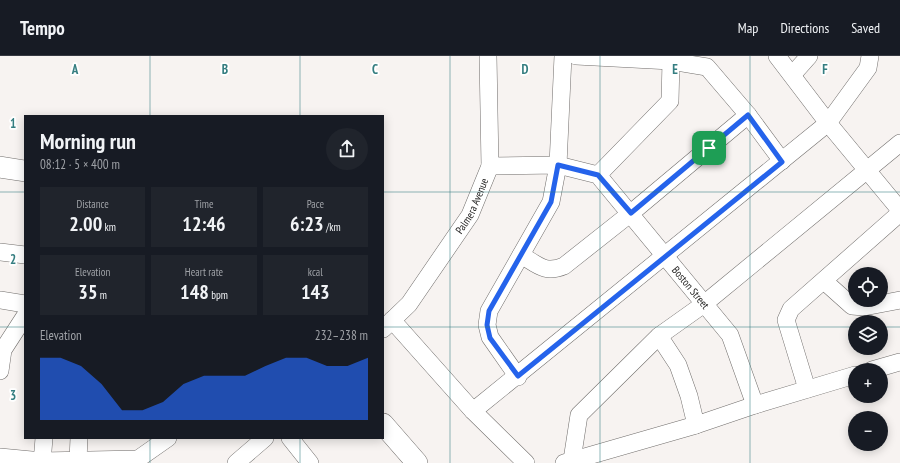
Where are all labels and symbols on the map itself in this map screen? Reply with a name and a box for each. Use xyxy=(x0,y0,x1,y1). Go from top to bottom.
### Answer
text: A xyxy=(71,61,79,78)
text: B xyxy=(222,61,228,78)
text: C xyxy=(372,61,378,78)
text: D xyxy=(522,61,529,78)
text: E xyxy=(672,61,678,78)
text: F xyxy=(822,61,828,78)
text: 1 xyxy=(10,115,16,132)
pin xyxy=(692,131,726,165)
street label: Palmera Avenue xyxy=(452,175,492,237)
text: 2 xyxy=(10,251,16,268)
street label: Boston Street xyxy=(669,263,713,312)
text: 3 xyxy=(10,387,16,404)

